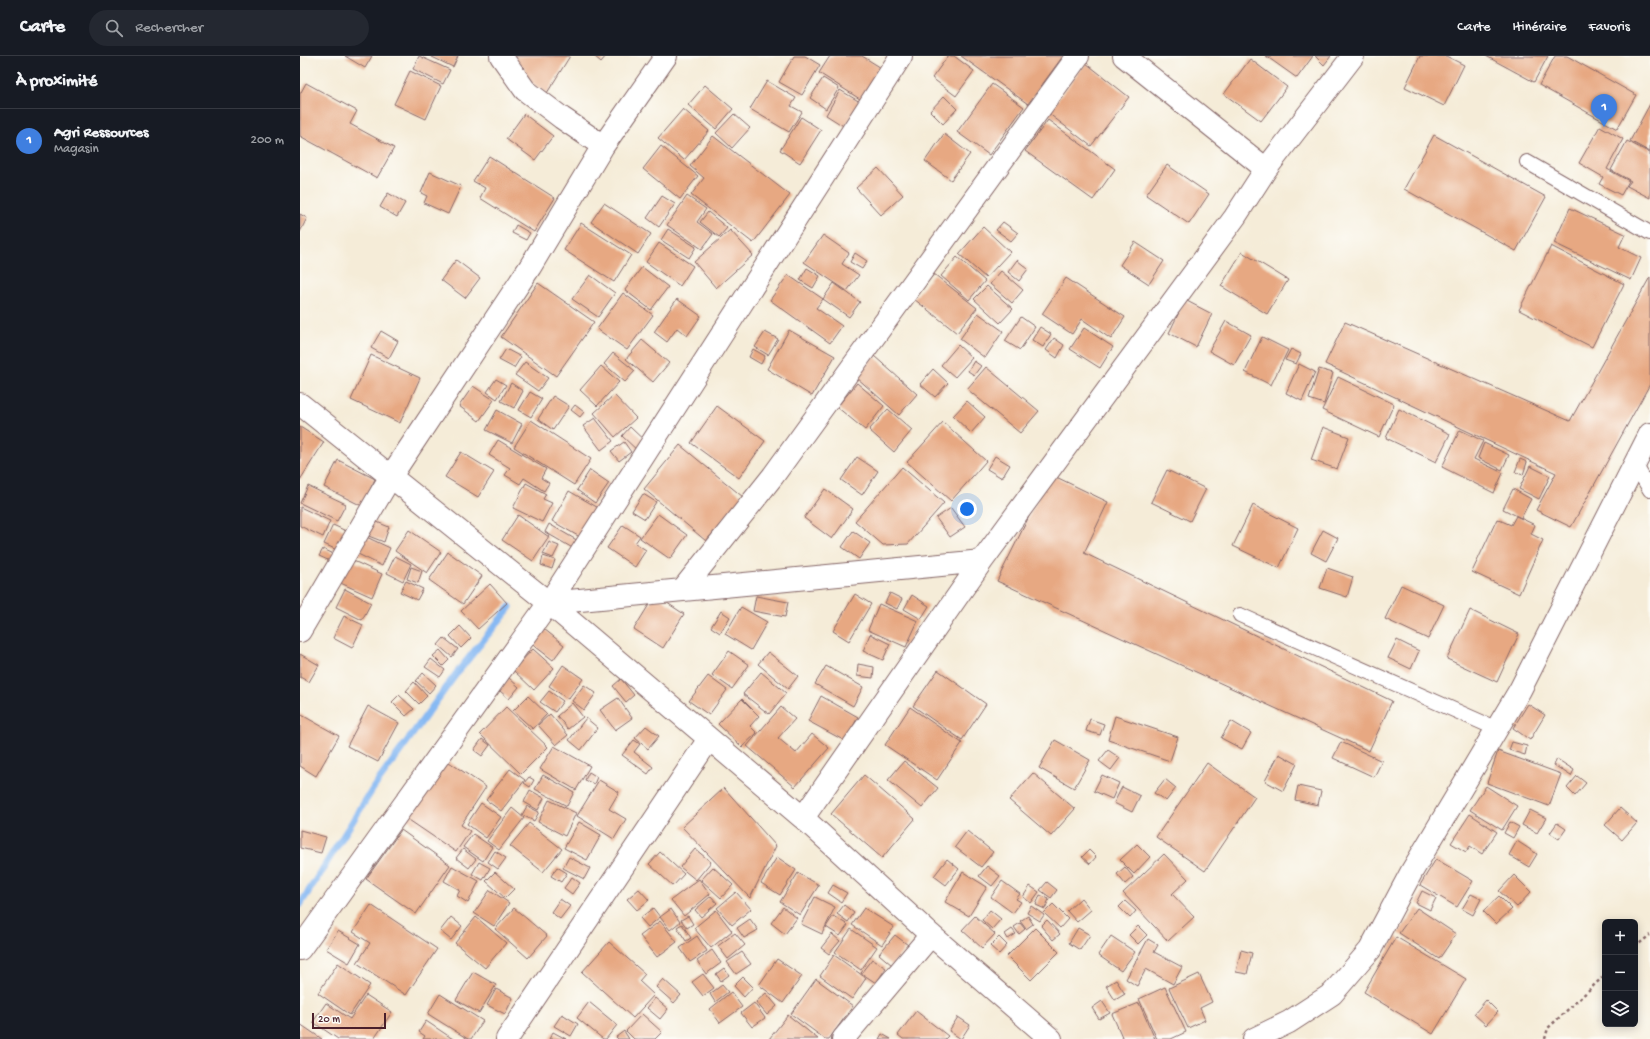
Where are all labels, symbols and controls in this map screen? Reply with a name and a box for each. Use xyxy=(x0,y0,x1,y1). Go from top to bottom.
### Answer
search box xyxy=(89,10,369,46)
text: Carte xyxy=(20,16,65,39)
icon: search xyxy=(103,17,125,39)
text: Rechercher xyxy=(135,19,203,37)
text: Carte xyxy=(1457,19,1491,36)
text: Itinéraire xyxy=(1513,19,1566,36)
text: Favoris xyxy=(1588,19,1630,36)
text: À proximité xyxy=(16,72,97,92)
pin: 1 xyxy=(1591,94,1617,127)
text: Agri Ressources xyxy=(54,124,149,142)
text: 1 xyxy=(26,133,32,148)
text: 200 m xyxy=(251,133,284,148)
text: Magasin xyxy=(54,142,99,157)
your location xyxy=(957,499,977,519)
map controls xyxy=(1602,919,1638,1027)
button: + xyxy=(1602,919,1638,955)
button: − xyxy=(1602,955,1638,991)
button: layers xyxy=(1602,991,1638,1027)
scale bar xyxy=(312,1011,386,1030)
text: 20 m xyxy=(318,1014,340,1026)

